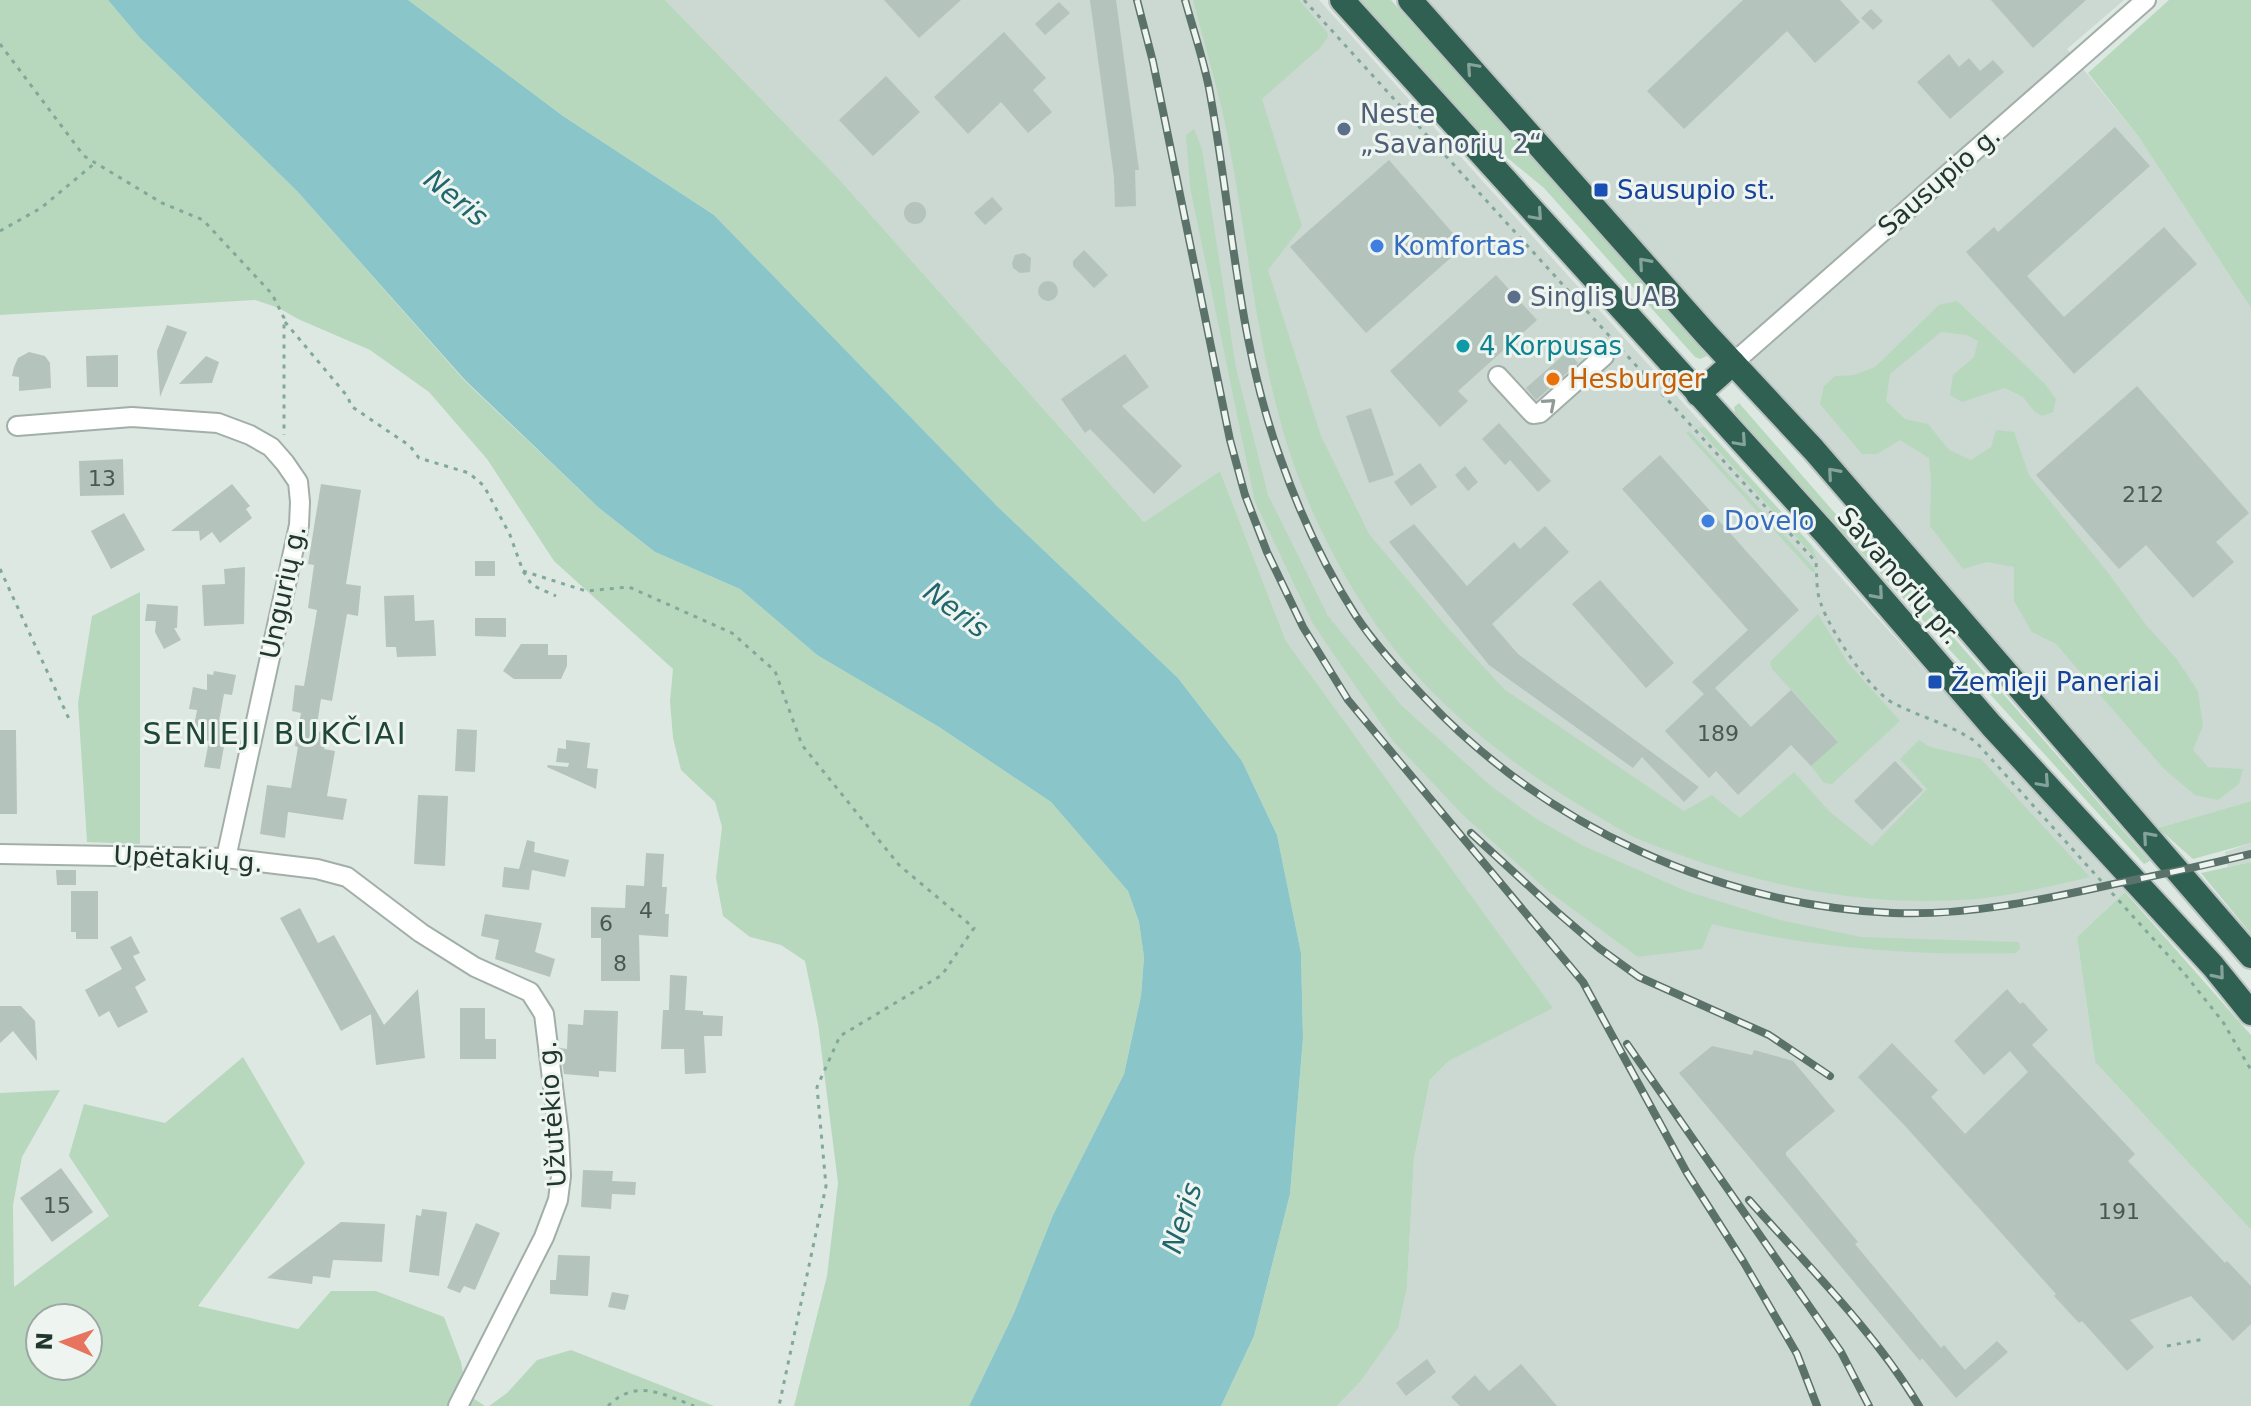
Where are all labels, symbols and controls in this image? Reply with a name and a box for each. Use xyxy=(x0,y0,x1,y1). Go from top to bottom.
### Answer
one-way arrow xyxy=(1467,62,1481,77)
place label: Neste „Savanorių 2“ xyxy=(1360,99,1542,159)
marker: Neste „Savanorių 2“ xyxy=(1335,120,1353,138)
street label: Sausupio g. xyxy=(1872,120,2006,242)
water label: Neris xyxy=(418,163,494,233)
place label: Sausupio st. xyxy=(1617,175,1776,205)
marker: Sausupio st. xyxy=(1592,181,1610,199)
one-way arrow xyxy=(1527,206,1542,221)
place label: Komfortas xyxy=(1393,231,1525,261)
marker: Komfortas xyxy=(1368,237,1386,255)
one-way arrow xyxy=(1639,257,1653,272)
place label: Singlis UAB xyxy=(1530,282,1678,312)
marker: Singlis UAB xyxy=(1505,288,1523,306)
place label: 4 Korpusas xyxy=(1479,331,1622,361)
marker: 4 Korpusas xyxy=(1454,337,1472,355)
place label: Hesburger xyxy=(1569,364,1705,394)
marker: Hesburger xyxy=(1544,370,1562,388)
one-way arrow xyxy=(1540,399,1555,414)
one-way arrow xyxy=(1731,432,1745,447)
house number: 13 xyxy=(88,466,116,491)
one-way arrow xyxy=(1828,467,1843,482)
house number: 212 xyxy=(2122,482,2164,507)
street label: Savanorių pr. xyxy=(1831,501,1967,651)
place label: Dovelo xyxy=(1724,506,1814,536)
marker: Dovelo xyxy=(1699,512,1717,530)
street label: Ungurių g. xyxy=(254,522,312,662)
water label: Neris xyxy=(917,575,995,645)
one-way arrow xyxy=(1868,585,1883,600)
place label: Žemieji Paneriai xyxy=(1951,666,2160,697)
marker: Žemieji Paneriai xyxy=(1926,673,1944,691)
district label: SENIEJI BUKČIAI xyxy=(142,715,408,751)
house number: 189 xyxy=(1697,721,1739,746)
one-way arrow xyxy=(2034,773,2048,788)
one-way arrow xyxy=(2143,832,2158,846)
street label: Upėtakių g. xyxy=(113,840,263,878)
house number: 4 xyxy=(639,898,653,923)
house number: 6 xyxy=(599,911,613,936)
house number: 8 xyxy=(613,951,627,976)
one-way arrow xyxy=(2209,965,2224,980)
street label: Užutėkio g. xyxy=(532,1040,572,1188)
water label: Neris xyxy=(1155,1179,1209,1257)
house number: 15 xyxy=(43,1193,71,1218)
house number: 191 xyxy=(2098,1199,2140,1224)
north arrow xyxy=(24,1302,104,1382)
text: N xyxy=(32,1332,57,1351)

